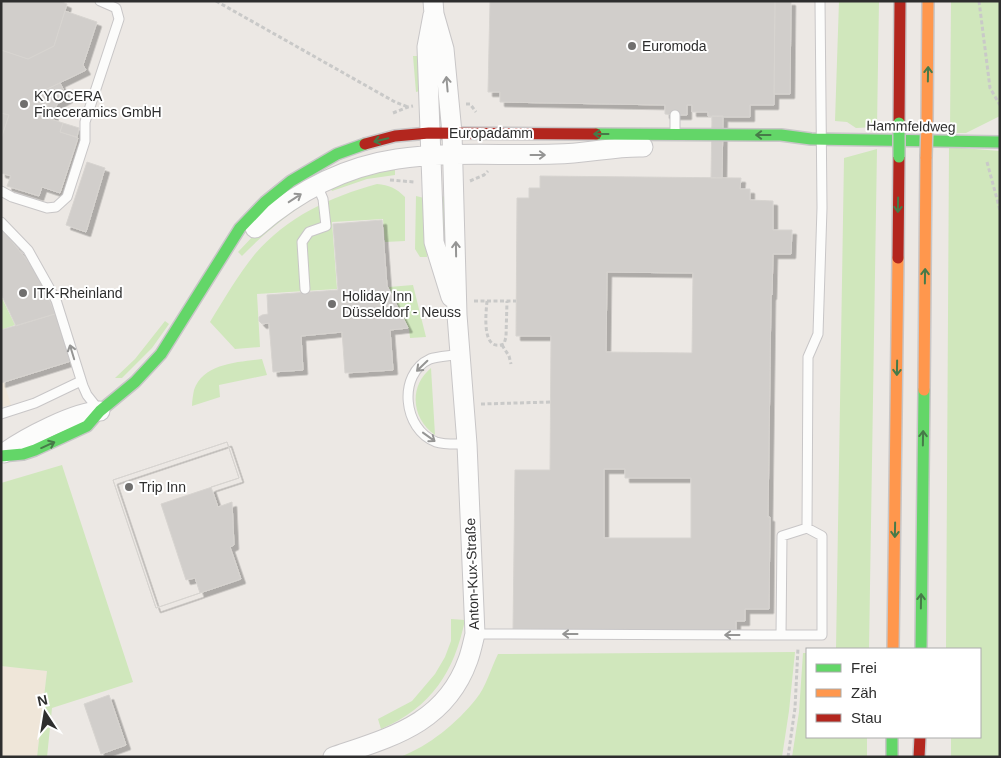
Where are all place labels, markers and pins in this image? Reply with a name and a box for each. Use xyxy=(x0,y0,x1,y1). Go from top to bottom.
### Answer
place label: Euromoda xyxy=(642,38,707,54)
marker: Euromoda xyxy=(626,40,638,52)
place label: KYOCERA Fineceramics GmbH xyxy=(34,88,162,120)
marker: KYOCERA Fineceramics GmbH xyxy=(18,98,30,110)
place label: ITK-Rheinland xyxy=(33,285,123,301)
marker: ITK-Rheinland xyxy=(17,287,29,299)
place label: Holiday Inn Düsseldorf - Neuss xyxy=(342,288,461,320)
marker: Holiday Inn Düsseldorf - Neuss xyxy=(326,298,338,310)
place label: Trip Inn xyxy=(139,479,186,495)
marker: Trip Inn xyxy=(123,481,135,493)

